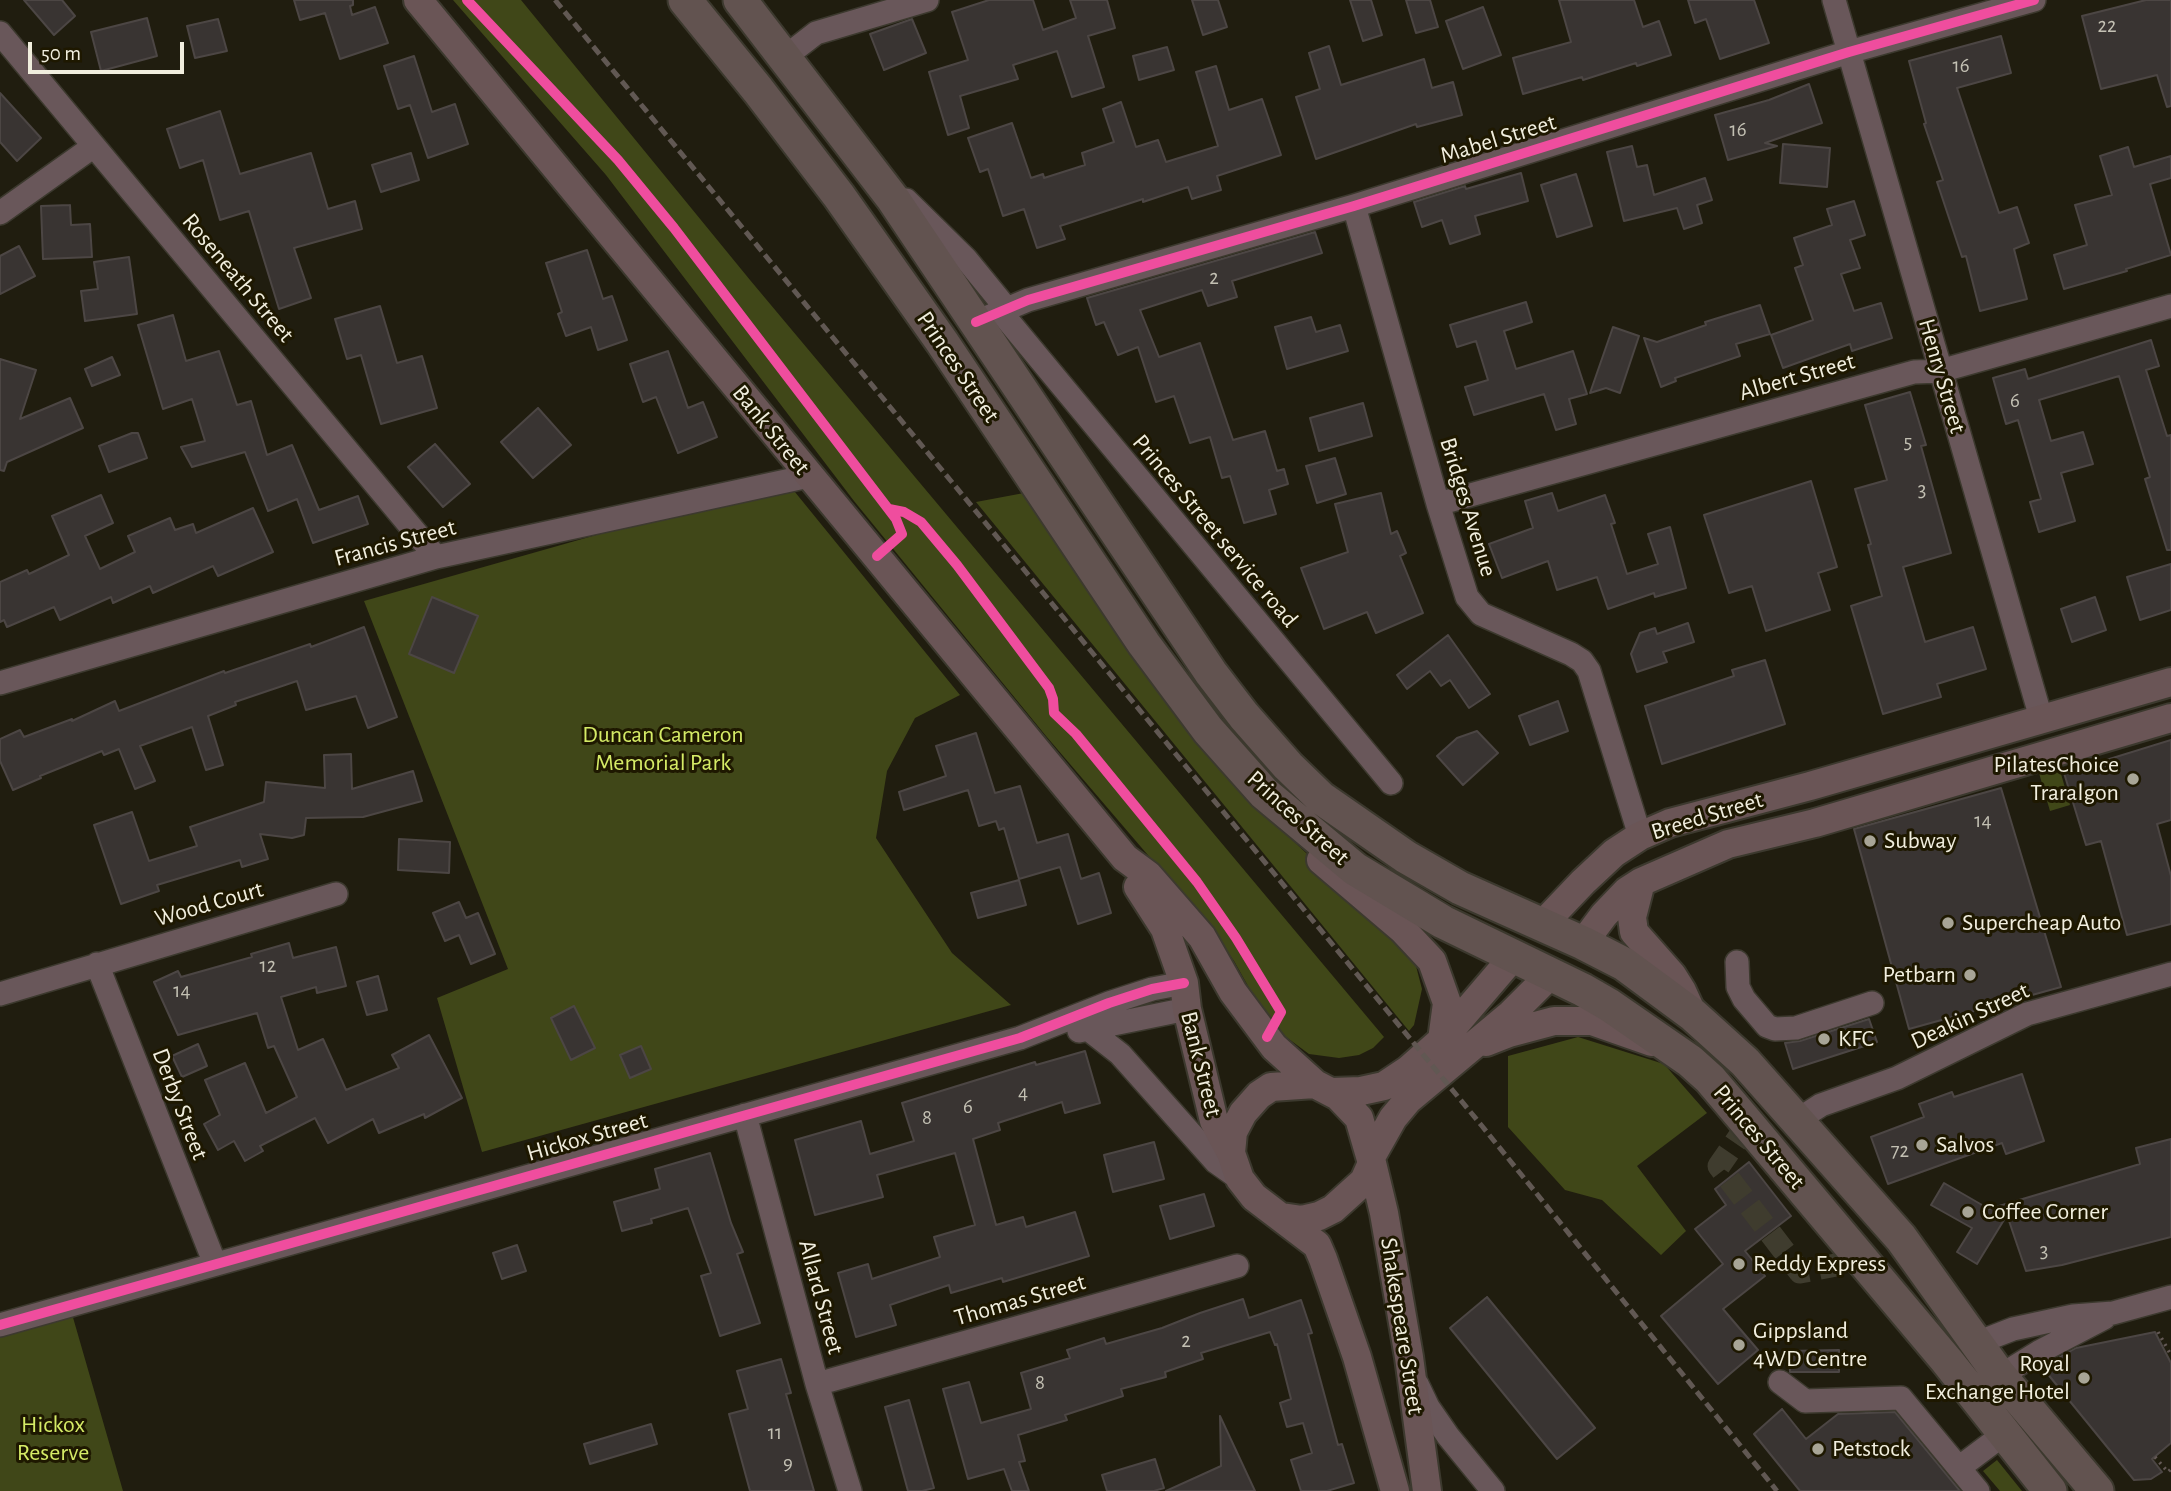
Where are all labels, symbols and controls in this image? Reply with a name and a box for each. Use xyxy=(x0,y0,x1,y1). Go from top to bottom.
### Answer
house number: 22 xyxy=(2097,13,2117,39)
scale bar xyxy=(32,28,187,72)
text: 50 m xyxy=(41,43,81,64)
house number: 16 xyxy=(1952,53,1970,79)
street label: Mabel Street xyxy=(1437,108,1559,170)
house number: 16 xyxy=(1729,117,1747,143)
street label: Roseneath Street xyxy=(176,208,300,348)
house number: 2 xyxy=(1209,265,1219,291)
street label: Princes Street xyxy=(910,306,1006,428)
street label: Henry Street xyxy=(1912,315,1972,437)
street label: Albert Street xyxy=(1736,347,1858,407)
street label: Bank Street xyxy=(726,379,816,481)
house number: 6 xyxy=(2010,388,2020,414)
street label: Princes Street service road xyxy=(1126,429,1304,633)
house number: 5 xyxy=(1904,429,1912,455)
street label: Bridges Avenue xyxy=(1433,434,1503,580)
house number: 3 xyxy=(1918,477,1926,503)
street label: Francis Street xyxy=(331,513,459,573)
park label: Duncan Cameron Memorial Park xyxy=(582,721,744,777)
place label: PilatesChoice Traralgon xyxy=(1994,751,2119,807)
street label: Princes Street xyxy=(1241,765,1355,871)
marker: PilatesChoice Traralgon xyxy=(2125,771,2141,787)
street label: Breed Street xyxy=(1648,785,1766,847)
house number: 14 xyxy=(1974,808,1992,834)
place label: Subway xyxy=(1884,827,1956,855)
marker: Subway xyxy=(1862,833,1878,849)
street label: Wood Court xyxy=(151,875,267,933)
place label: Supercheap Auto xyxy=(1962,909,2121,937)
marker: Supercheap Auto xyxy=(1940,915,1956,931)
house number: 12 xyxy=(260,953,276,979)
place label: Petbarn xyxy=(1882,961,1956,989)
marker: Petbarn xyxy=(1962,967,1978,983)
street label: Deakin Street xyxy=(1906,976,2034,1056)
house number: 14 xyxy=(173,978,191,1004)
street label: Bank Street xyxy=(1174,1008,1228,1120)
place label: KFC xyxy=(1838,1025,1874,1053)
marker: KFC xyxy=(1816,1031,1832,1047)
street label: Derby Street xyxy=(146,1044,214,1164)
street label: Princes Street xyxy=(1707,1079,1811,1195)
house number: 4 xyxy=(1018,1080,1028,1106)
house number: 6 xyxy=(963,1094,973,1120)
house number: 8 xyxy=(922,1105,932,1131)
street label: Hickox Street xyxy=(523,1106,651,1168)
place label: Salvos xyxy=(1936,1131,1994,1159)
marker: Salvos xyxy=(1914,1137,1930,1153)
house number: 72 xyxy=(1891,1138,1909,1164)
place label: Coffee Corner xyxy=(1982,1198,2108,1226)
marker: Coffee Corner xyxy=(1960,1204,1976,1220)
street label: Shakespeare Street xyxy=(1374,1236,1430,1416)
street label: Allard Street xyxy=(792,1237,850,1357)
house number: 3 xyxy=(2040,1238,2048,1264)
place label: Reddy Express xyxy=(1753,1250,1886,1278)
marker: Reddy Express xyxy=(1731,1256,1747,1272)
street label: Thomas Street xyxy=(951,1268,1089,1332)
place label: Gippsland 4WD Centre xyxy=(1753,1317,1867,1373)
house number: 2 xyxy=(1181,1328,1191,1354)
marker: Gippsland 4WD Centre xyxy=(1731,1337,1747,1353)
place label: Royal Exchange Hotel xyxy=(1925,1350,2070,1406)
house number: 8 xyxy=(1035,1370,1045,1396)
marker: Royal Exchange Hotel xyxy=(2076,1370,2092,1386)
park label: Hickox Reserve xyxy=(17,1411,89,1467)
house number: 11 xyxy=(768,1420,782,1446)
place label: Petstock xyxy=(1832,1435,1910,1463)
marker: Petstock xyxy=(1810,1441,1826,1457)
house number: 9 xyxy=(783,1450,793,1476)

